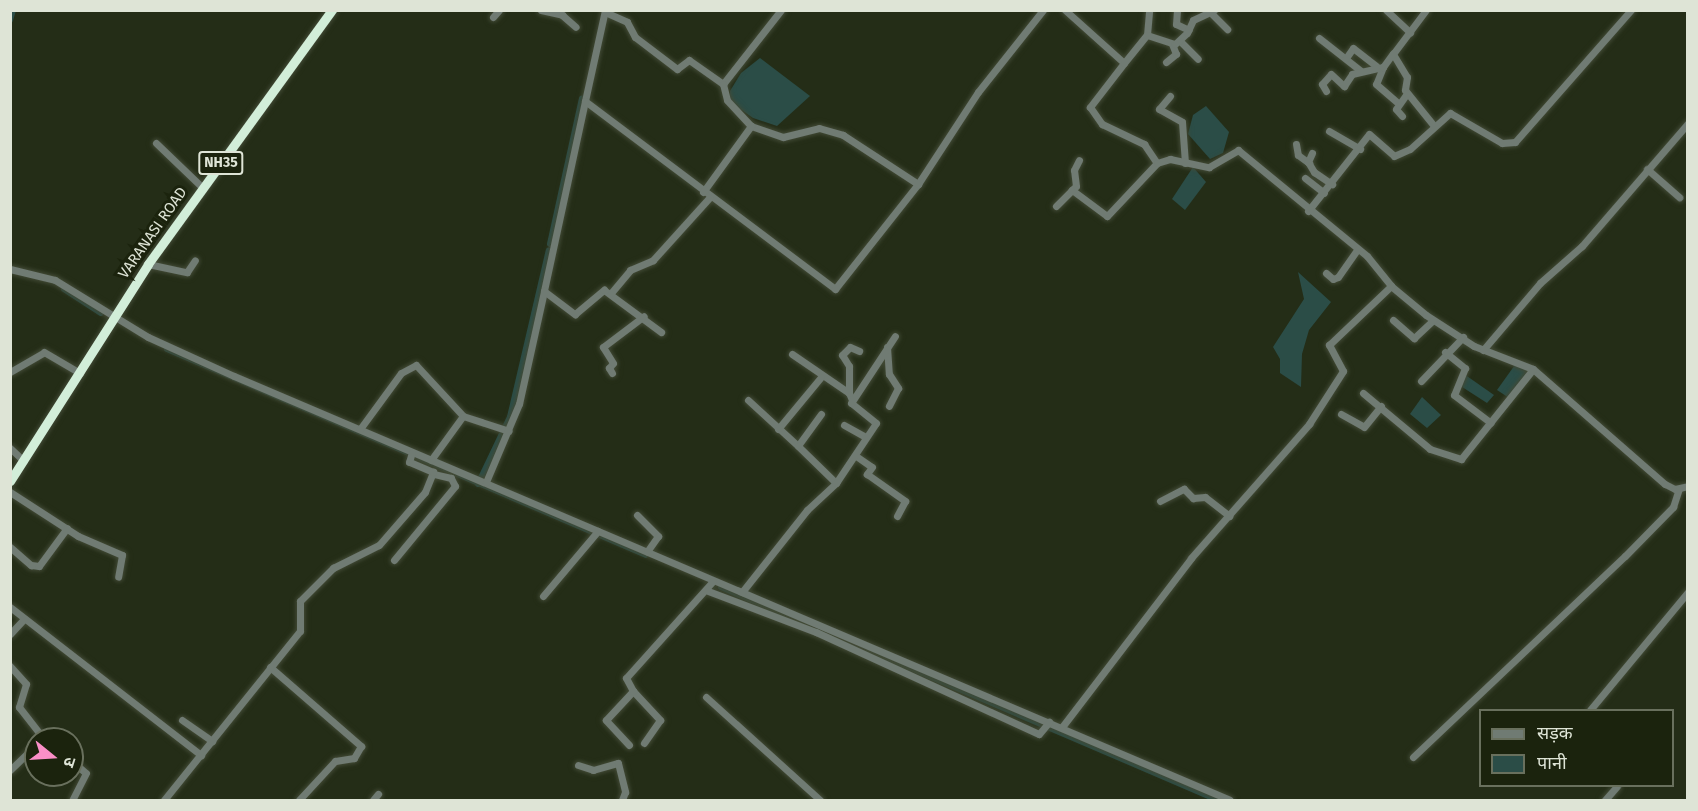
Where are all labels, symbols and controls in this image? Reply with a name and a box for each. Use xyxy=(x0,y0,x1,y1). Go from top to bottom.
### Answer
road number: NH35 xyxy=(197,152,245,174)
street label: VARANASI ROAD xyxy=(115,184,191,282)
legend xyxy=(1479,709,1674,787)
text: सड़क xyxy=(1537,722,1573,744)
north arrow xyxy=(24,727,84,787)
text: पानी xyxy=(1537,752,1567,774)
text: उ xyxy=(59,755,80,769)

